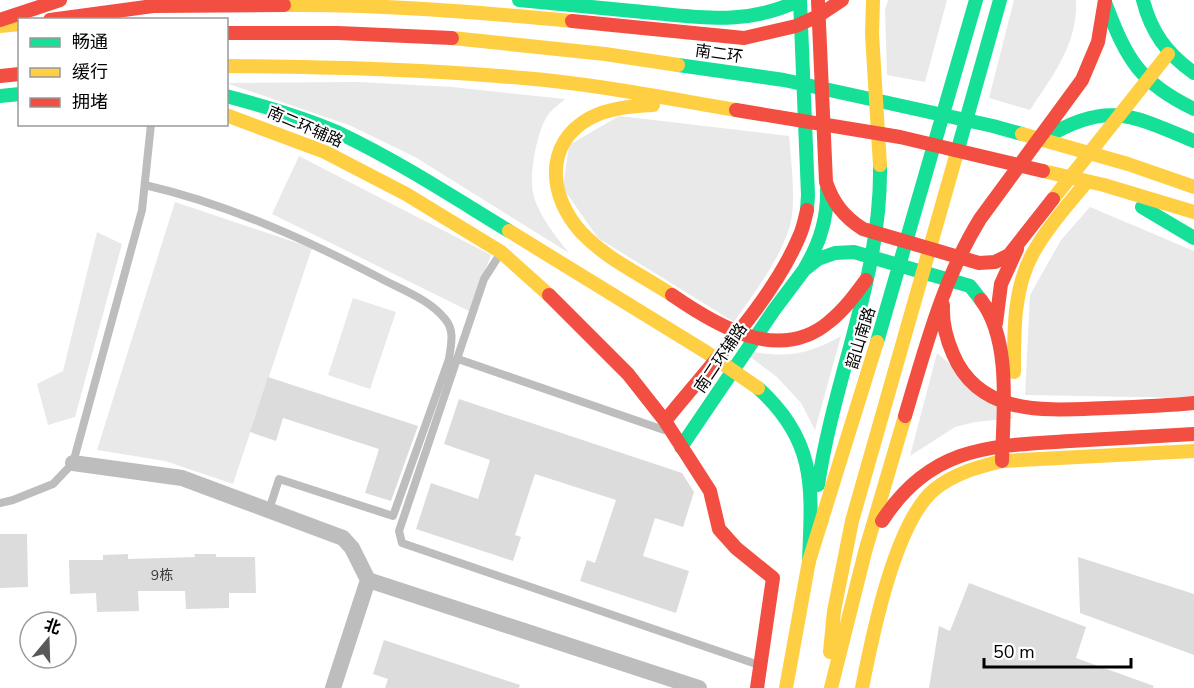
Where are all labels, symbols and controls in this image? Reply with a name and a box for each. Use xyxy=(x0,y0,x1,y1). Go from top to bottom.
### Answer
legend xyxy=(18,18,228,126)
text: 畅通 xyxy=(72,30,108,54)
street label: 南二环 xyxy=(694,40,744,68)
text: 缓行 xyxy=(72,60,108,84)
text: 拥堵 xyxy=(72,90,108,114)
street label: 南二环辅路 xyxy=(264,101,346,153)
street label: 韶山南路 xyxy=(841,304,881,372)
street label: 南二环辅路 xyxy=(690,319,752,397)
house number: 9栋 xyxy=(151,566,173,585)
north arrow xyxy=(18,610,78,670)
text: 北 xyxy=(41,614,64,640)
scale bar xyxy=(984,631,1131,669)
text: 50 m xyxy=(993,640,1035,664)

